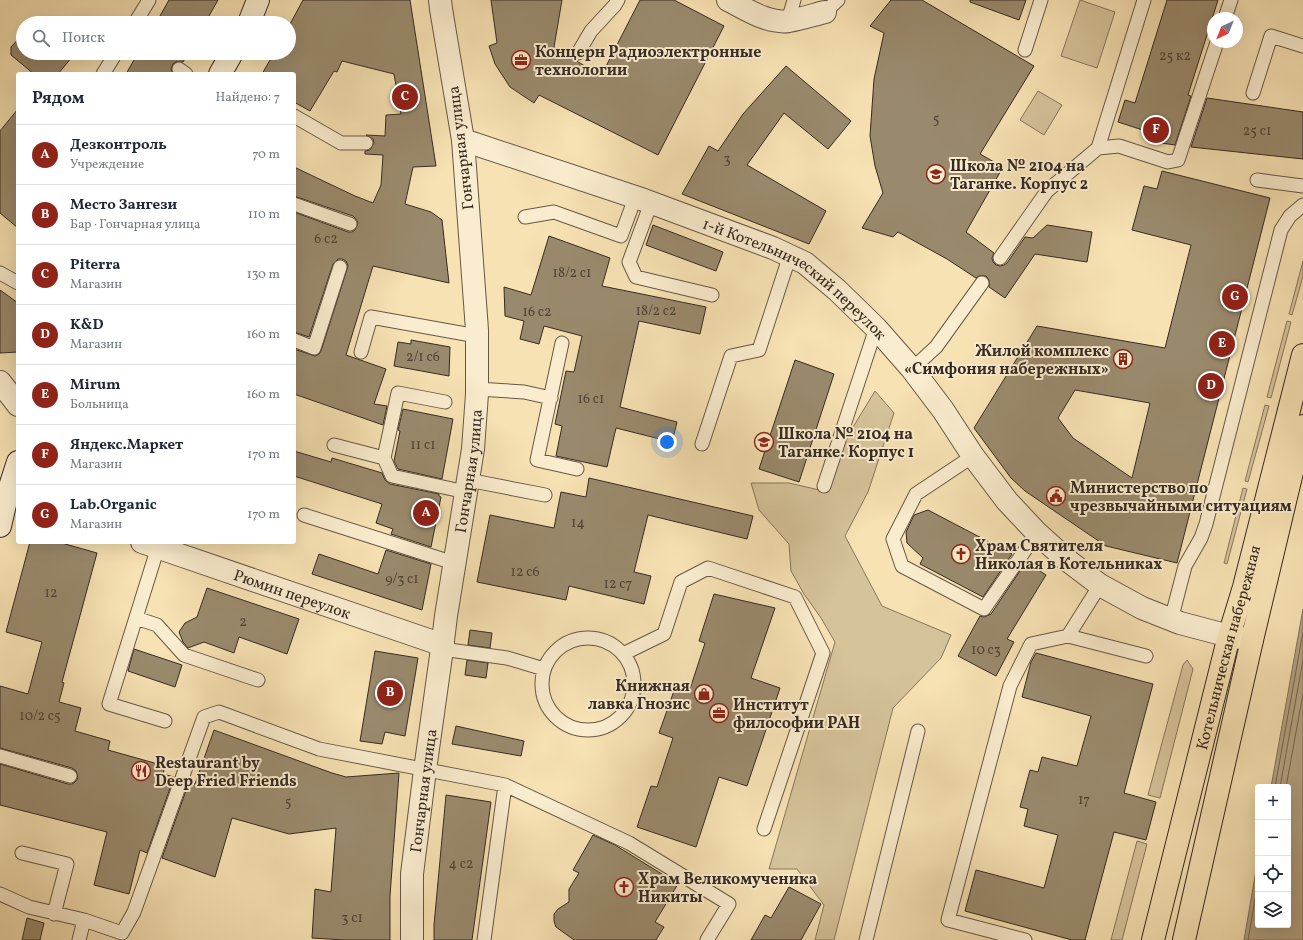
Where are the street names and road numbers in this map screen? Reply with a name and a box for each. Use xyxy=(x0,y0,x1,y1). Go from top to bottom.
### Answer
street label: Гончарная улица xyxy=(443,85,481,211)
street label: 1-й Котельнический переулок xyxy=(699,214,891,346)
street label: Гончарная улица xyxy=(451,408,489,535)
street label: Котельническая набережная xyxy=(1192,543,1267,753)
street label: Рюмин переулок xyxy=(230,565,354,626)
street label: Гончарная улица xyxy=(406,728,444,854)

